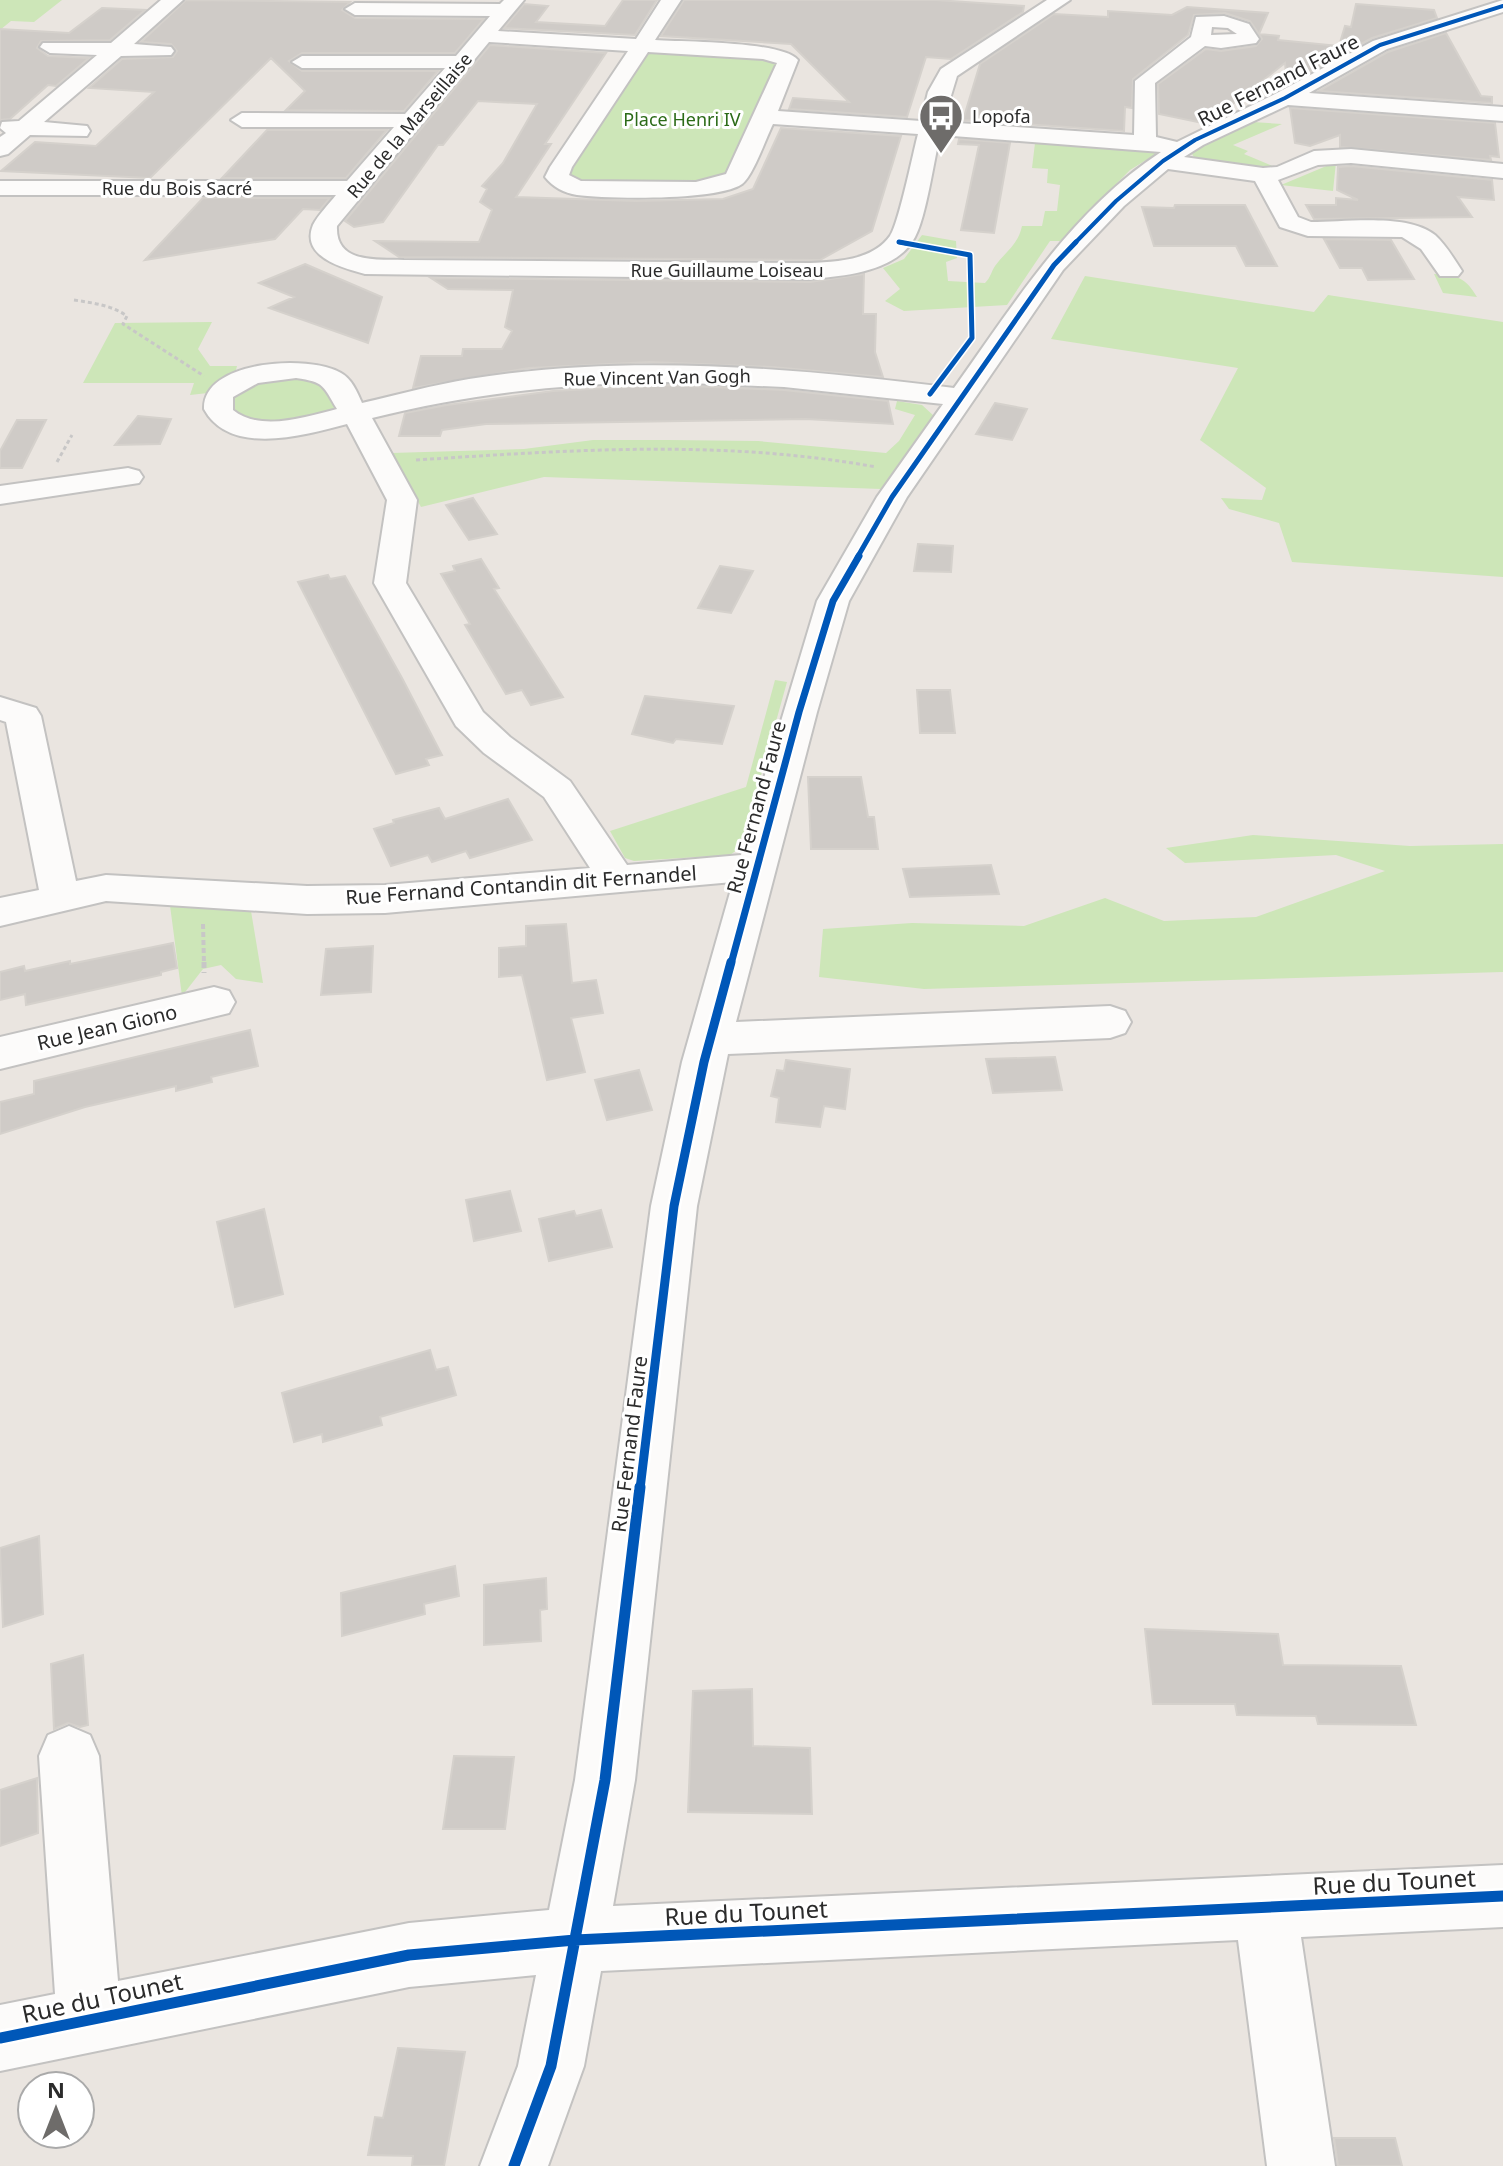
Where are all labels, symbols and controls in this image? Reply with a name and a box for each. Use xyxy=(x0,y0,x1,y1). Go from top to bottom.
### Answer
street label: Rue Fernand Faure xyxy=(1193,28,1363,132)
street label: Rue de la Marseillaise xyxy=(341,47,477,203)
bus stop icon: Lopofa xyxy=(917,92,965,155)
place label: Lopofa xyxy=(972,104,1031,128)
park label: Place Henri IV xyxy=(623,107,741,131)
street label: Rue du Bois Sacré xyxy=(102,176,252,200)
street label: Rue Guillaume Loiseau xyxy=(630,258,824,282)
street label: Rue Vincent Van Gogh xyxy=(563,363,751,391)
street label: Rue Fernand Faure xyxy=(720,718,792,896)
street label: Rue Fernand Contandin dit Fernandel xyxy=(344,859,698,911)
street label: Rue Jean Giono xyxy=(34,998,180,1056)
street label: Rue Fernand Faure xyxy=(605,1354,653,1534)
street label: Rue du Tounet xyxy=(1312,1860,1477,1902)
street label: Rue du Tounet xyxy=(664,1891,829,1933)
street label: Rue du Tounet xyxy=(19,1964,186,2030)
north arrow xyxy=(16,2070,96,2150)
text: N xyxy=(47,2074,65,2104)

